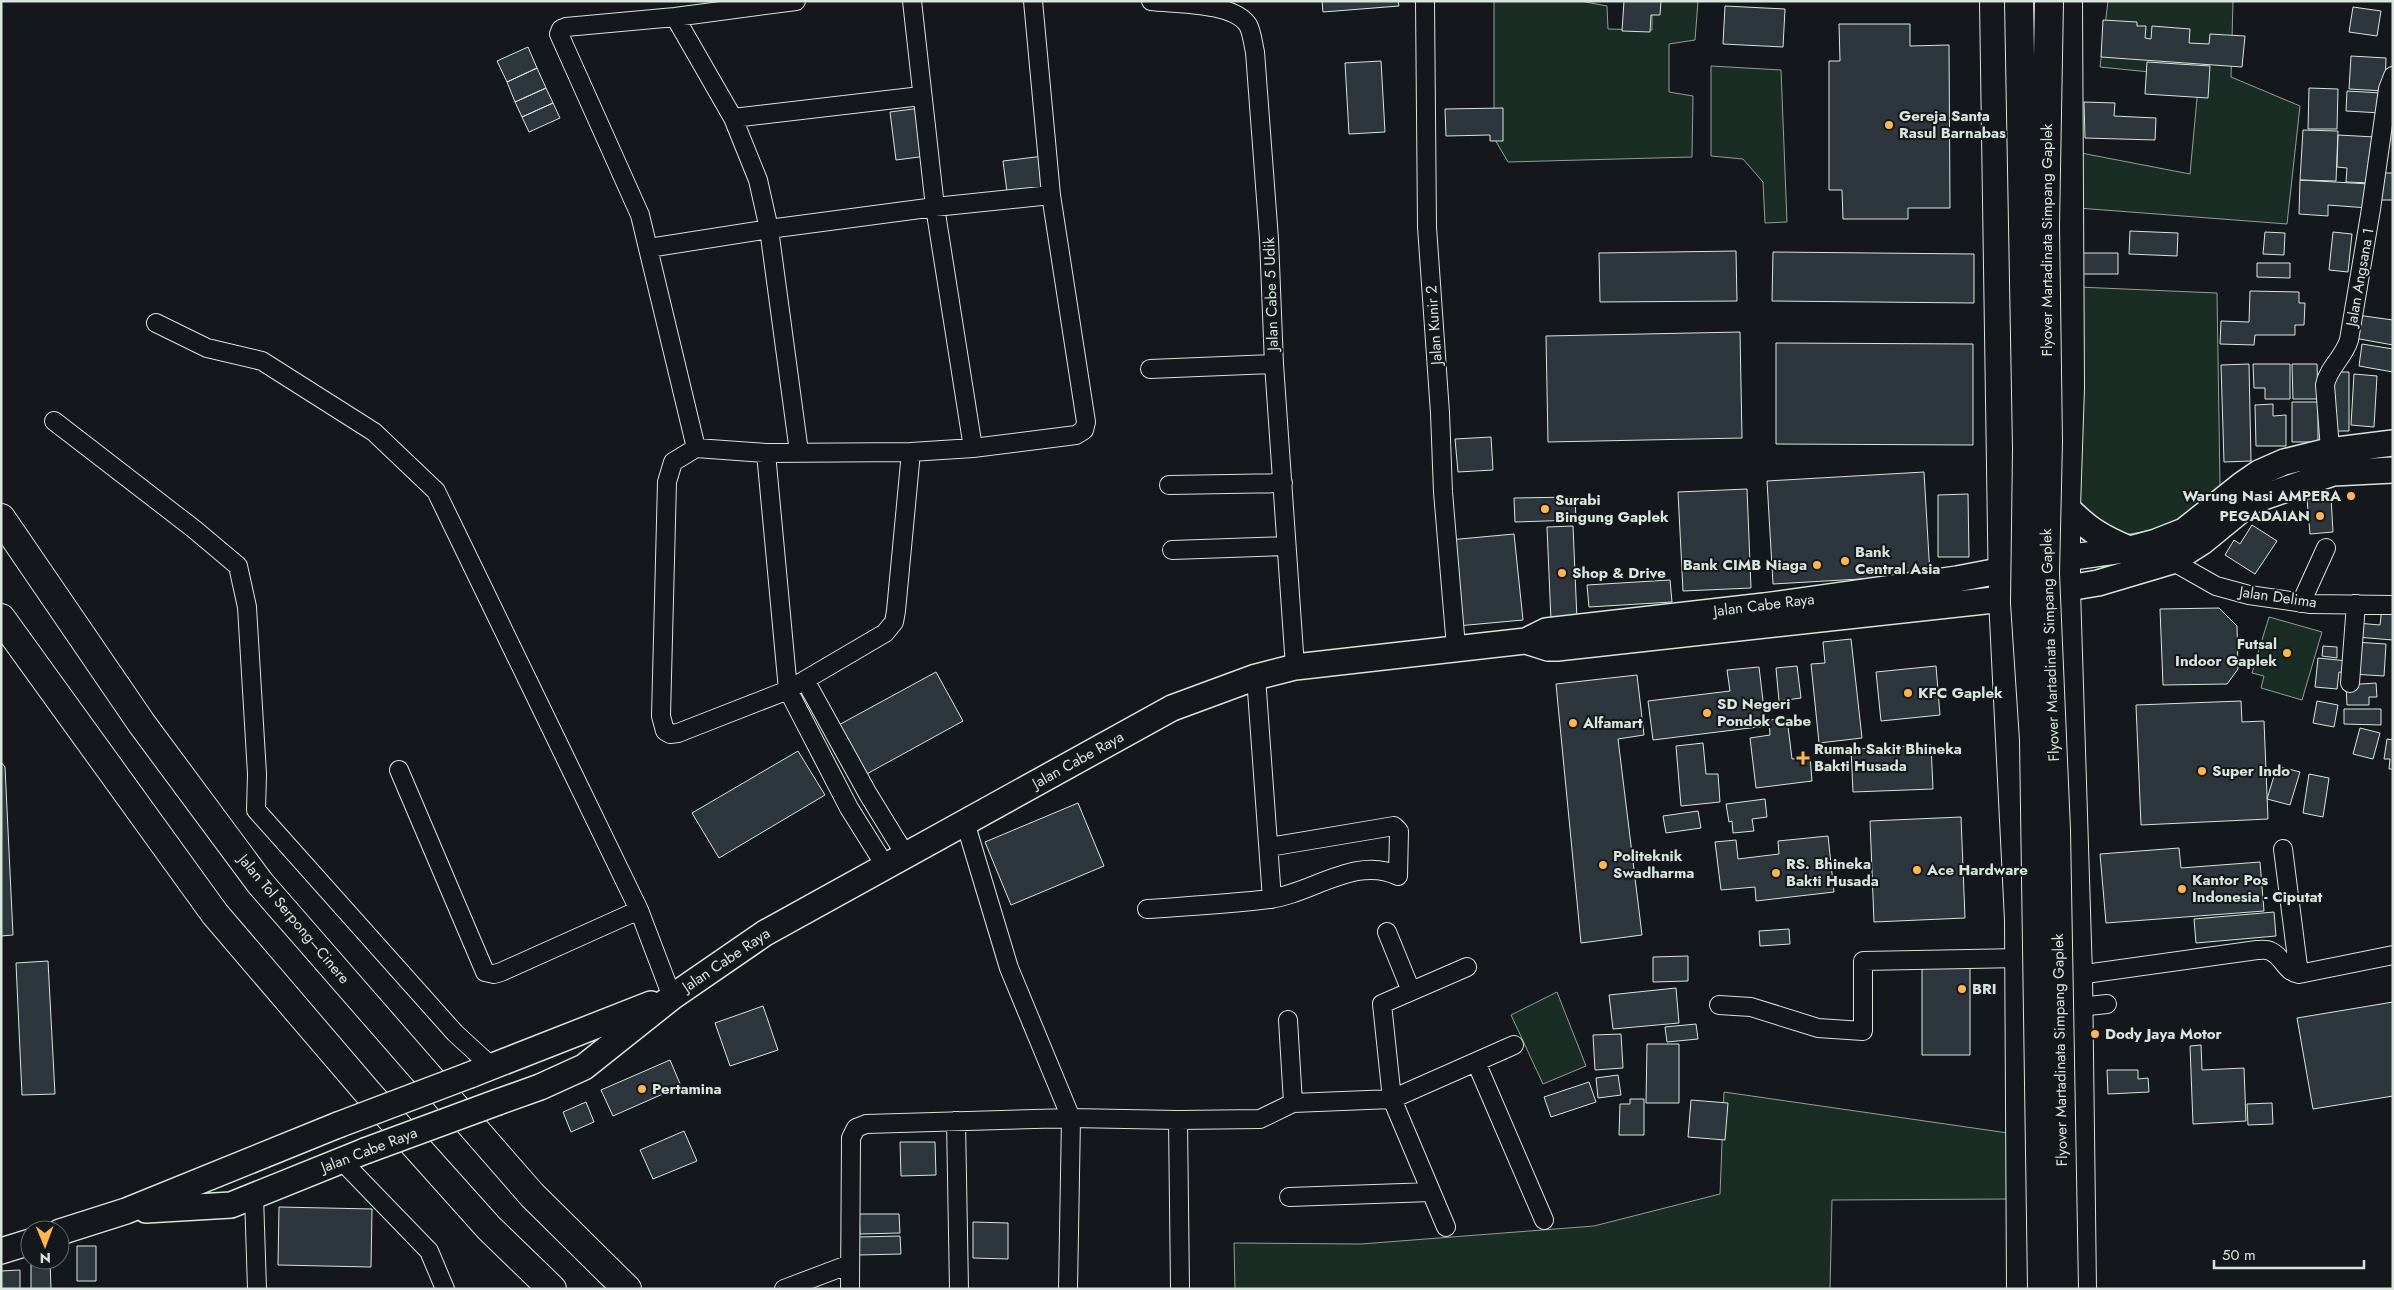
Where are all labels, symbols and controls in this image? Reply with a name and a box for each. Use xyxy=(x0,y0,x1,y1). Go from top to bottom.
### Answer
place label: Gereja Santa Rasul Barnabas xyxy=(1899,105,2006,144)
marker: Gereja Santa Rasul Barnabas xyxy=(1883,119,1895,131)
street label: Flyover Martadinata Simpang Gaplek xyxy=(2036,123,2058,356)
street label: Jalan Angsana 1 xyxy=(2340,226,2379,330)
street label: Jalan Cabe 5 Udik xyxy=(1258,236,1284,353)
street label: Jalan Kunir 2 xyxy=(1420,284,1448,368)
place label: Warung Nasi AMPERA xyxy=(2182,485,2342,507)
place label: Surabi Bingung Gaplek xyxy=(1555,489,1669,528)
marker: Warung Nasi AMPERA xyxy=(2345,490,2357,502)
marker: Surabi Bingung Gaplek xyxy=(1539,503,1551,515)
place label: PEGADAIAN xyxy=(2220,505,2310,527)
marker: PEGADAIAN xyxy=(2314,510,2326,522)
street label: Flyover Martadinata Simpang Gaplek xyxy=(2035,528,2065,762)
place label: Bank Central Asia xyxy=(1855,541,1940,580)
place label: Bank CIMB Niaga xyxy=(1683,554,1807,576)
marker: Bank Central Asia xyxy=(1839,555,1851,567)
marker: Bank CIMB Niaga xyxy=(1811,559,1823,571)
place label: Shop & Drive xyxy=(1572,562,1666,584)
marker: Shop & Drive xyxy=(1556,567,1568,579)
street label: Jalan Delima xyxy=(2236,580,2318,613)
street label: Jalan Cabe Raya xyxy=(1710,588,1816,622)
place label: Futsal Indoor Gaplek xyxy=(2175,633,2277,672)
marker: Futsal Indoor Gaplek xyxy=(2281,647,2293,659)
place label: KFC Gaplek xyxy=(1918,682,2003,704)
marker: KFC Gaplek xyxy=(1902,687,1914,699)
place label: SD Negeri Pondok Cabe xyxy=(1717,693,1811,732)
marker: SD Negeri Pondok Cabe xyxy=(1701,707,1713,719)
place label: Alfamart xyxy=(1582,712,1643,734)
marker: Alfamart xyxy=(1567,717,1579,729)
street label: Jalan Cabe Raya xyxy=(1027,726,1128,795)
place label: Rumah Sakit Bhineka Bakti Husada xyxy=(1814,738,1962,777)
marker: Rumah Sakit Bhineka Bakti Husada xyxy=(1796,751,1810,765)
place label: Super Indo xyxy=(2212,760,2290,782)
marker: Super Indo xyxy=(2196,765,2208,777)
place label: Politeknik Swadharma xyxy=(1613,845,1694,884)
street label: Jalan Tol Serpong–Cinere xyxy=(232,848,355,989)
place label: RS. Bhineka Bakti Husada xyxy=(1786,853,1879,892)
marker: Politeknik Swadharma xyxy=(1597,859,1609,871)
place label: Ace Hardware xyxy=(1926,859,2028,881)
marker: Ace Hardware xyxy=(1911,864,1923,876)
marker: RS. Bhineka Bakti Husada xyxy=(1770,867,1782,879)
place label: Kantor Pos Indonesia - Ciputat xyxy=(2192,869,2323,908)
marker: Kantor Pos Indonesia - Ciputat xyxy=(2176,883,2188,895)
street label: Jalan Cabe Raya xyxy=(676,923,774,999)
street label: Flyover Martadinata Simpang Gaplek xyxy=(2047,933,2073,1167)
place label: BRI xyxy=(1972,978,1996,1000)
marker: BRI xyxy=(1956,983,1968,995)
place label: Dody Jaya Motor xyxy=(2105,1023,2223,1045)
marker: Dody Jaya Motor xyxy=(2089,1028,2101,1040)
place label: Pertamina xyxy=(652,1078,722,1100)
marker: Pertamina xyxy=(636,1083,648,1095)
street label: Jalan Cabe Raya xyxy=(316,1122,420,1179)
north arrow xyxy=(20,1220,70,1270)
scale bar xyxy=(2214,1238,2364,1270)
text: 50 m xyxy=(2222,1244,2256,1266)
text: N xyxy=(39,1248,51,1268)

